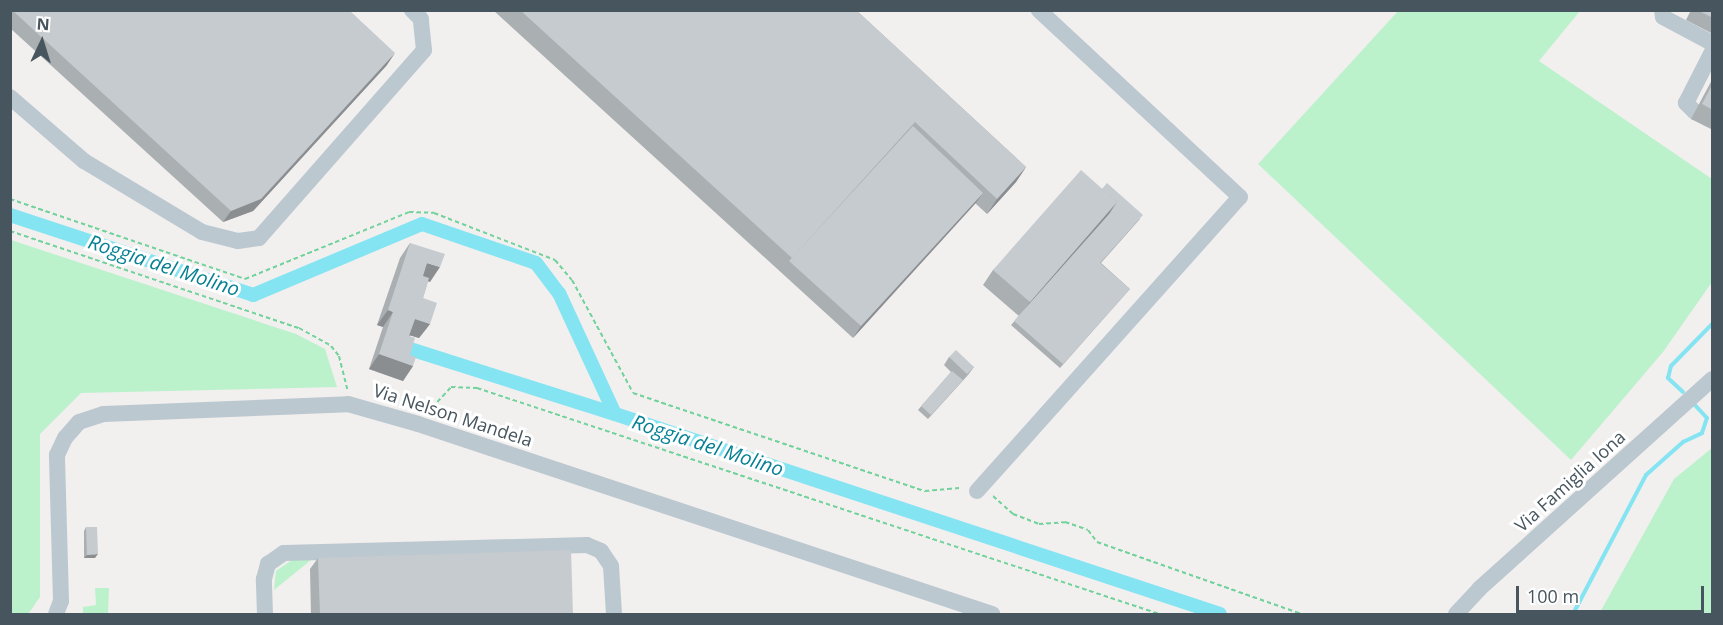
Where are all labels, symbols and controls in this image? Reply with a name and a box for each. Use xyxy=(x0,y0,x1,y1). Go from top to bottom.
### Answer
north arrow xyxy=(12,12,72,72)
text: N xyxy=(36,13,51,35)
water label: Roggia del Molino xyxy=(85,229,243,301)
street label: Via Nelson Mandela xyxy=(371,379,535,451)
water label: Roggia del Molino xyxy=(629,409,787,481)
street label: Via Famiglia Iona xyxy=(1510,426,1630,536)
scale bar xyxy=(1519,574,1706,612)
text: 100 m xyxy=(1527,584,1579,608)

